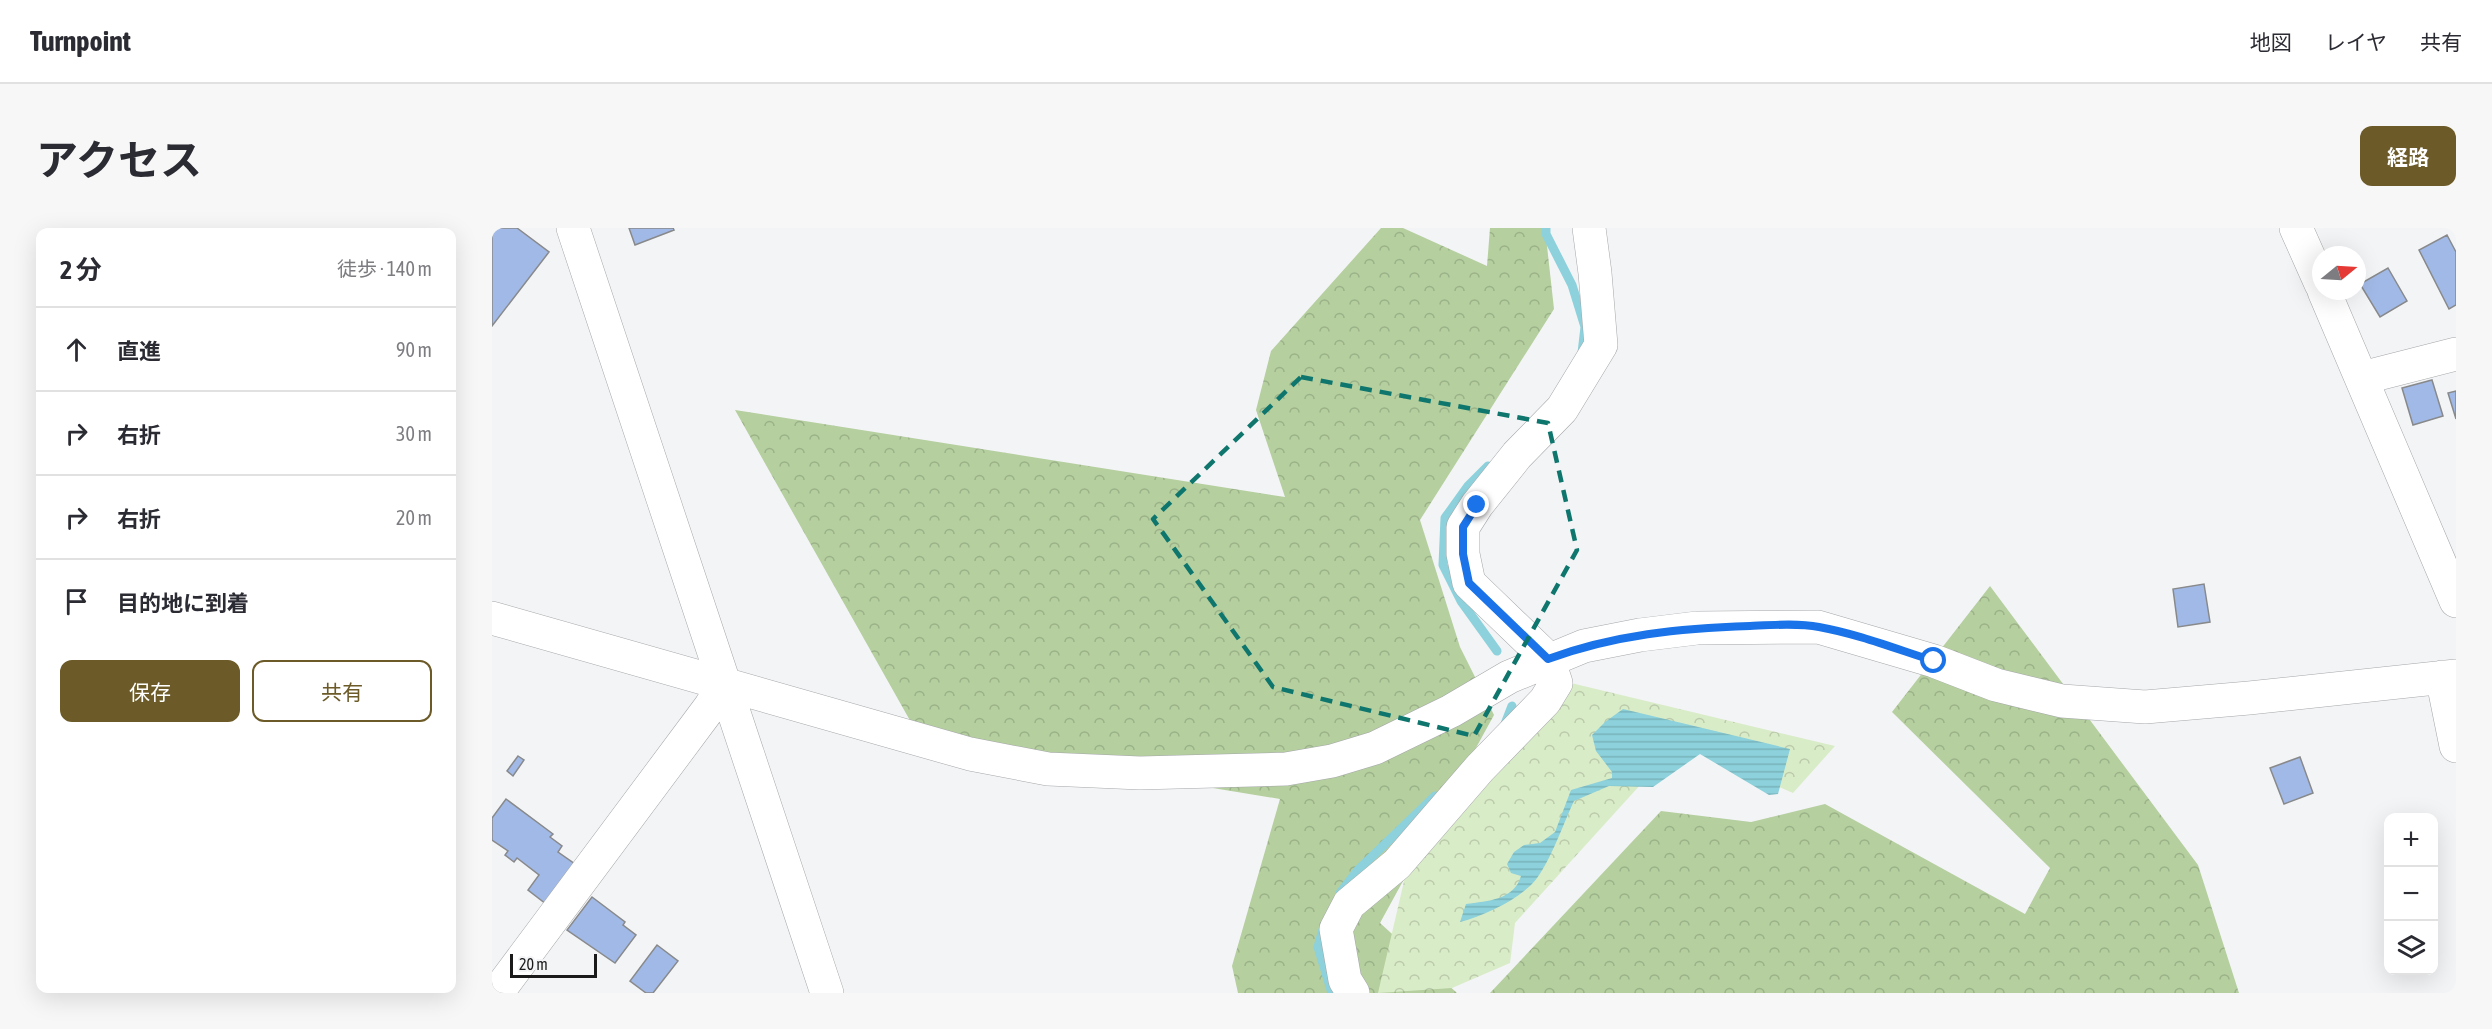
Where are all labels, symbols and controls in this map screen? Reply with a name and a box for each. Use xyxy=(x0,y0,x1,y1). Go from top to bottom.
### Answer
text: Turnpoint xyxy=(30,25,131,57)
text: 地図 xyxy=(2250,30,2292,54)
text: レイヤ xyxy=(2325,30,2387,54)
text: 共有 xyxy=(2420,30,2462,54)
button: 経路 xyxy=(2360,126,2456,186)
text: アクセス xyxy=(36,136,202,184)
north arrow xyxy=(2312,246,2366,300)
text: 2 分 xyxy=(60,255,102,285)
text: 徒歩 · 140 m xyxy=(337,257,432,280)
icon: ahead xyxy=(60,333,93,366)
text: 直進 xyxy=(117,338,161,364)
text: 90 m xyxy=(396,338,432,361)
icon: right xyxy=(60,417,93,450)
text: 右折 xyxy=(117,422,161,448)
text: 30 m xyxy=(396,422,432,445)
route end xyxy=(1463,491,1489,517)
icon: right xyxy=(60,501,93,534)
text: 右折 xyxy=(117,506,161,532)
text: 20 m xyxy=(396,506,432,529)
icon: arrive xyxy=(60,585,93,618)
text: 目的地に到着 xyxy=(117,590,249,616)
route start xyxy=(1920,647,1946,673)
button: 保存 xyxy=(60,660,240,722)
button: 共有 xyxy=(252,660,432,722)
map controls xyxy=(2384,813,2438,975)
button: + xyxy=(2384,813,2438,867)
button: − xyxy=(2384,867,2438,921)
button: layers xyxy=(2384,921,2438,975)
scale bar xyxy=(510,951,597,978)
text: 20 m xyxy=(519,955,548,973)

